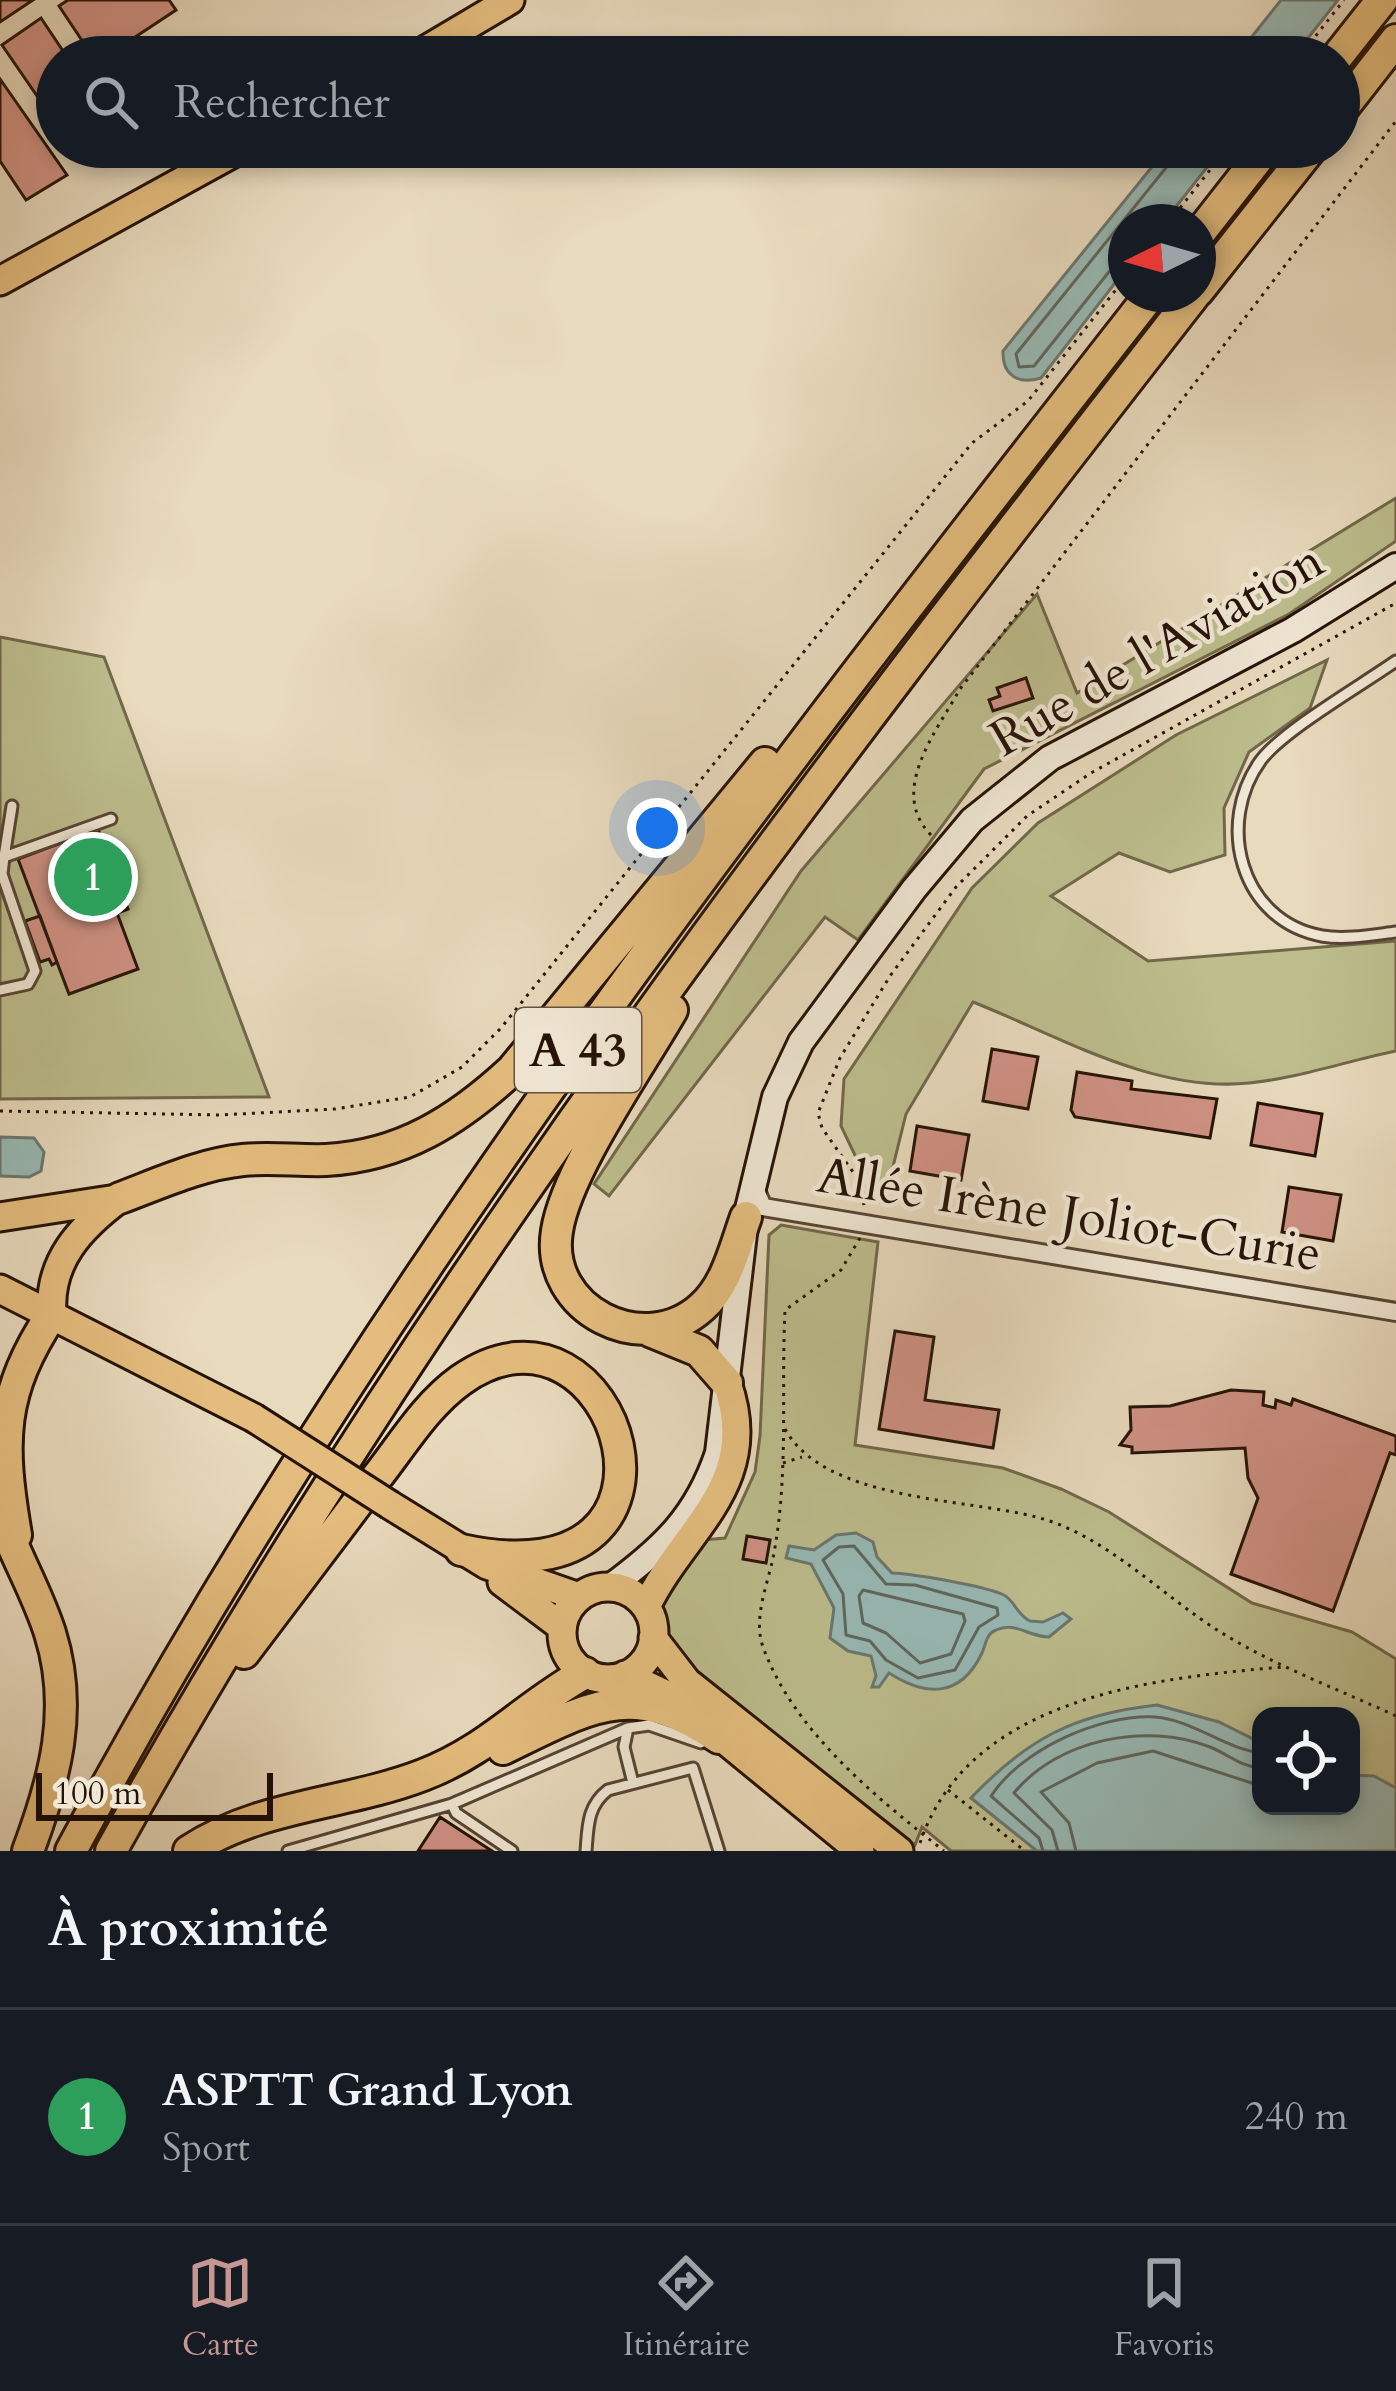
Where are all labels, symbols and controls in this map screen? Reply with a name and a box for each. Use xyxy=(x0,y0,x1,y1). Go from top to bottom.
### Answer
search box xyxy=(36,36,1360,168)
icon: search xyxy=(78,69,144,135)
text: Rechercher xyxy=(174,72,390,133)
north arrow xyxy=(1108,204,1216,312)
street label: Rue de l'Aviation xyxy=(977,526,1337,774)
your location xyxy=(627,798,687,858)
pin: 1 xyxy=(54,832,132,922)
road number: A 43 xyxy=(515,1008,641,1092)
street label: Allée Irène Joliot-Curie xyxy=(812,1141,1326,1289)
map controls xyxy=(1252,1707,1360,1815)
button: locate xyxy=(1252,1707,1360,1815)
scale bar xyxy=(36,1767,273,1820)
text: 100 m xyxy=(54,1771,141,1816)
text: À proximité xyxy=(48,1894,329,1964)
text: ASPTT Grand Lyon xyxy=(162,2060,573,2121)
text: 1 xyxy=(77,2090,97,2143)
text: 240 m xyxy=(1245,2090,1348,2143)
text: Sport xyxy=(162,2121,250,2174)
tab: Carte xyxy=(182,2250,259,2367)
tab: Itinéraire xyxy=(623,2250,750,2367)
tab: Favoris xyxy=(1114,2250,1214,2367)

